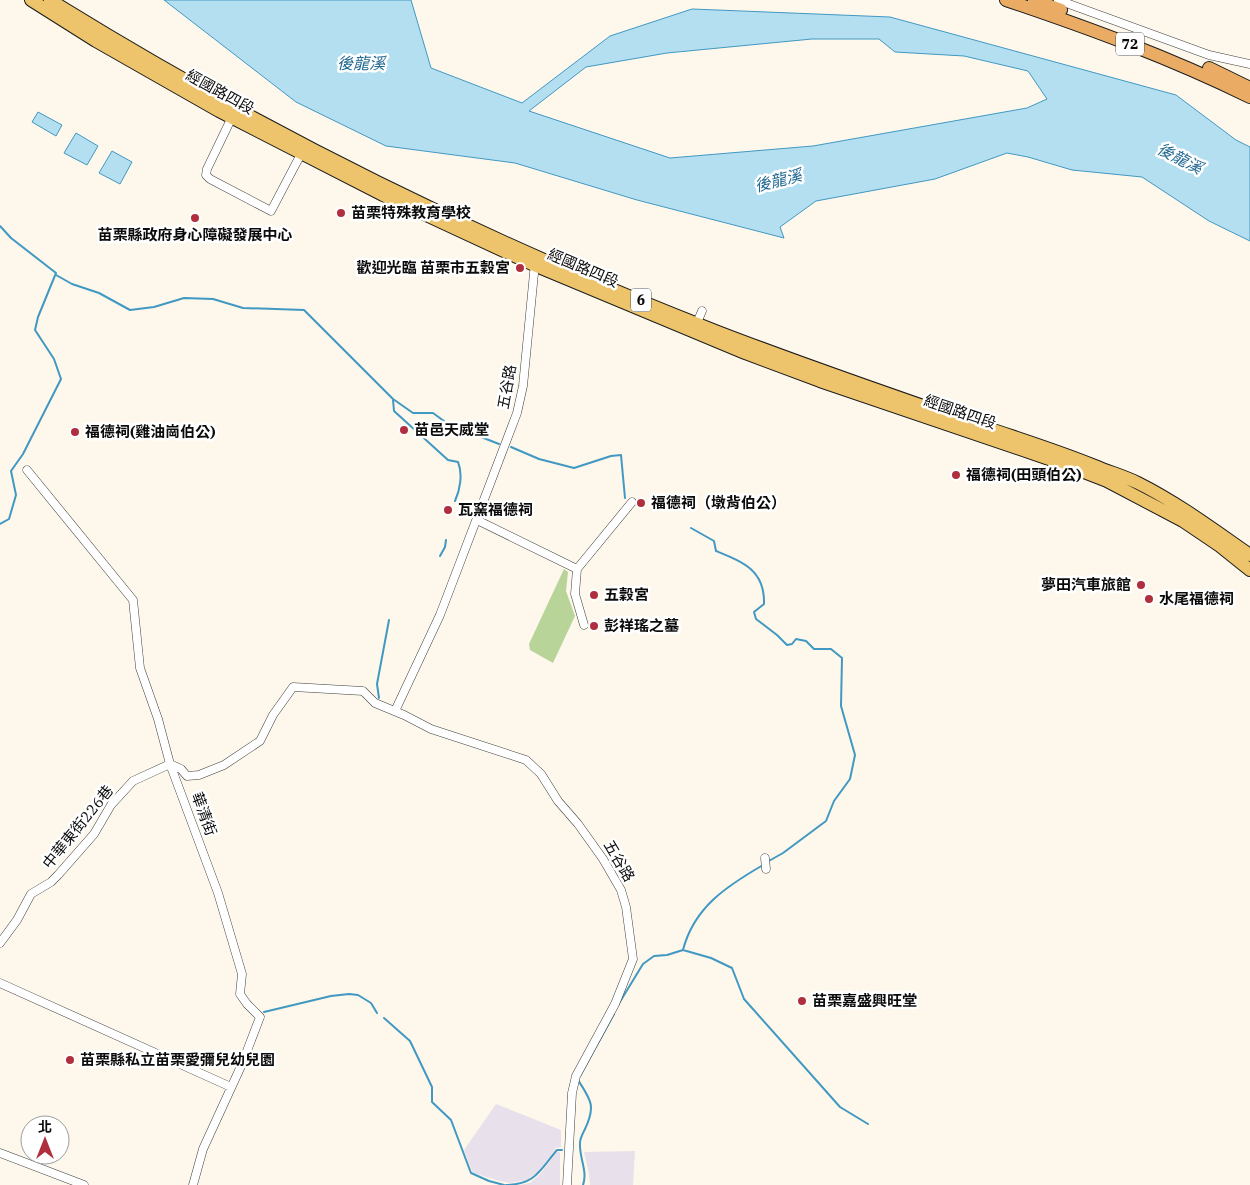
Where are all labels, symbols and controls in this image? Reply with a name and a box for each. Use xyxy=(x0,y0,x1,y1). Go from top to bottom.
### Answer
road number: 72 xyxy=(1116,33,1144,56)
water label: 後龍溪 xyxy=(337,53,387,73)
street label: 經國路四段 xyxy=(183,65,258,118)
water label: 後龍溪 xyxy=(1154,138,1208,179)
water label: 後龍溪 xyxy=(752,164,806,196)
place label: 苗栗特殊教育學校 xyxy=(351,203,471,222)
marker: 苗栗特殊教育學校 xyxy=(335,207,347,219)
marker: 苗栗縣政府身心障礙發展中心 xyxy=(189,212,201,224)
place label: 苗栗縣政府身心障礙發展中心 xyxy=(97,225,293,244)
street label: 經國路四段 xyxy=(545,244,621,291)
place label: 歡迎光臨 苗栗市五穀宮 xyxy=(357,258,510,277)
marker: 歡迎光臨 苗栗市五穀宮 xyxy=(514,262,526,274)
road number: 6 xyxy=(631,288,651,312)
street label: 五谷路 xyxy=(493,363,520,411)
street label: 經國路四段 xyxy=(922,390,999,433)
place label: 苗邑天威堂 xyxy=(414,420,489,439)
place label: 福德祠(雞油崗伯公) xyxy=(85,422,216,441)
marker: 苗邑天威堂 xyxy=(398,424,410,436)
marker: 福德祠(雞油崗伯公) xyxy=(69,426,81,438)
place label: 福德祠(田頭伯公) xyxy=(966,465,1082,484)
marker: 福德祠(田頭伯公) xyxy=(950,469,962,481)
place label: 福德祠（墩背伯公） xyxy=(651,493,786,512)
marker: 福德祠（墩背伯公） xyxy=(635,497,647,509)
place label: 瓦窯福德祠 xyxy=(458,500,533,519)
marker: 瓦窯福德祠 xyxy=(442,504,454,516)
place label: 夢田汽車旅館 xyxy=(1041,575,1131,594)
marker: 夢田汽車旅館 xyxy=(1135,579,1147,591)
place label: 五穀宮 xyxy=(604,585,649,604)
marker: 五穀宮 xyxy=(588,589,600,601)
place label: 水尾福德祠 xyxy=(1159,589,1234,608)
marker: 水尾福德祠 xyxy=(1143,593,1155,605)
place label: 彭祥瑤之墓 xyxy=(604,616,679,635)
marker: 彭祥瑤之墓 xyxy=(588,620,600,632)
street label: 中華東街226巷 xyxy=(38,781,117,872)
street label: 華清街 xyxy=(188,789,221,838)
street label: 五谷路 xyxy=(600,837,639,885)
place label: 苗栗嘉盛興旺堂 xyxy=(812,991,917,1010)
marker: 苗栗嘉盛興旺堂 xyxy=(796,995,808,1007)
place label: 苗栗縣私立苗栗愛彌兒幼兒園 xyxy=(80,1050,275,1069)
marker: 苗栗縣私立苗栗愛彌兒幼兒園 xyxy=(64,1054,76,1066)
north arrow xyxy=(20,1115,70,1165)
text: 北 xyxy=(38,1118,52,1136)

